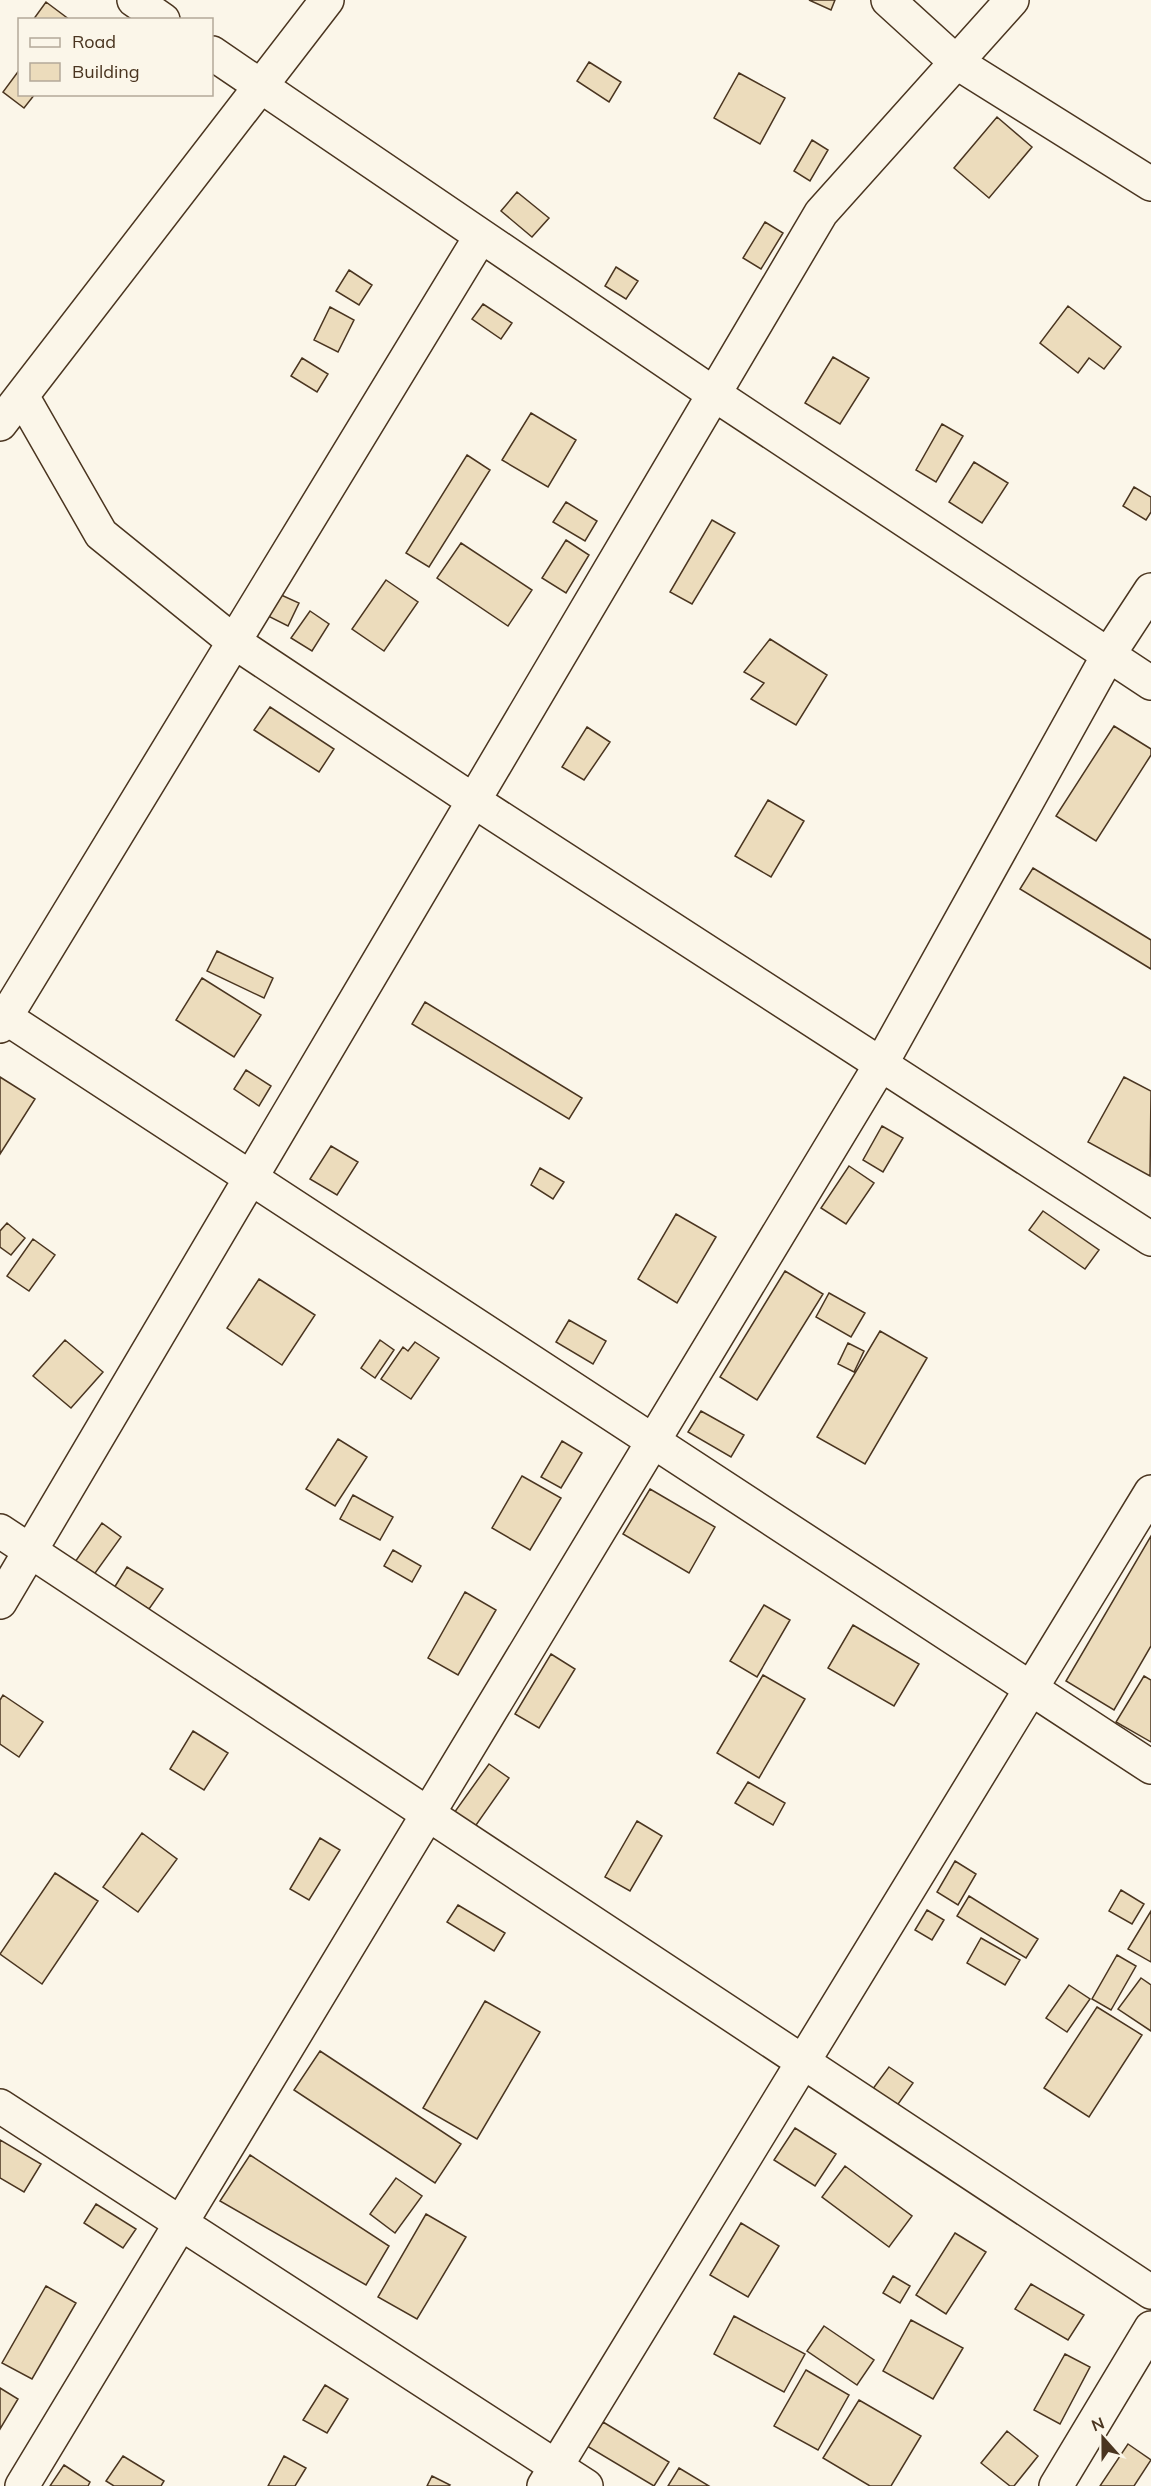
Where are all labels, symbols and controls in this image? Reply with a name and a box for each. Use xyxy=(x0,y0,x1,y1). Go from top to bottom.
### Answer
legend xyxy=(18,18,213,96)
text: Road xyxy=(72,30,116,53)
text: Building xyxy=(72,60,140,83)
north arrow xyxy=(1073,2408,1133,2468)
text: N xyxy=(1088,2412,1107,2435)

